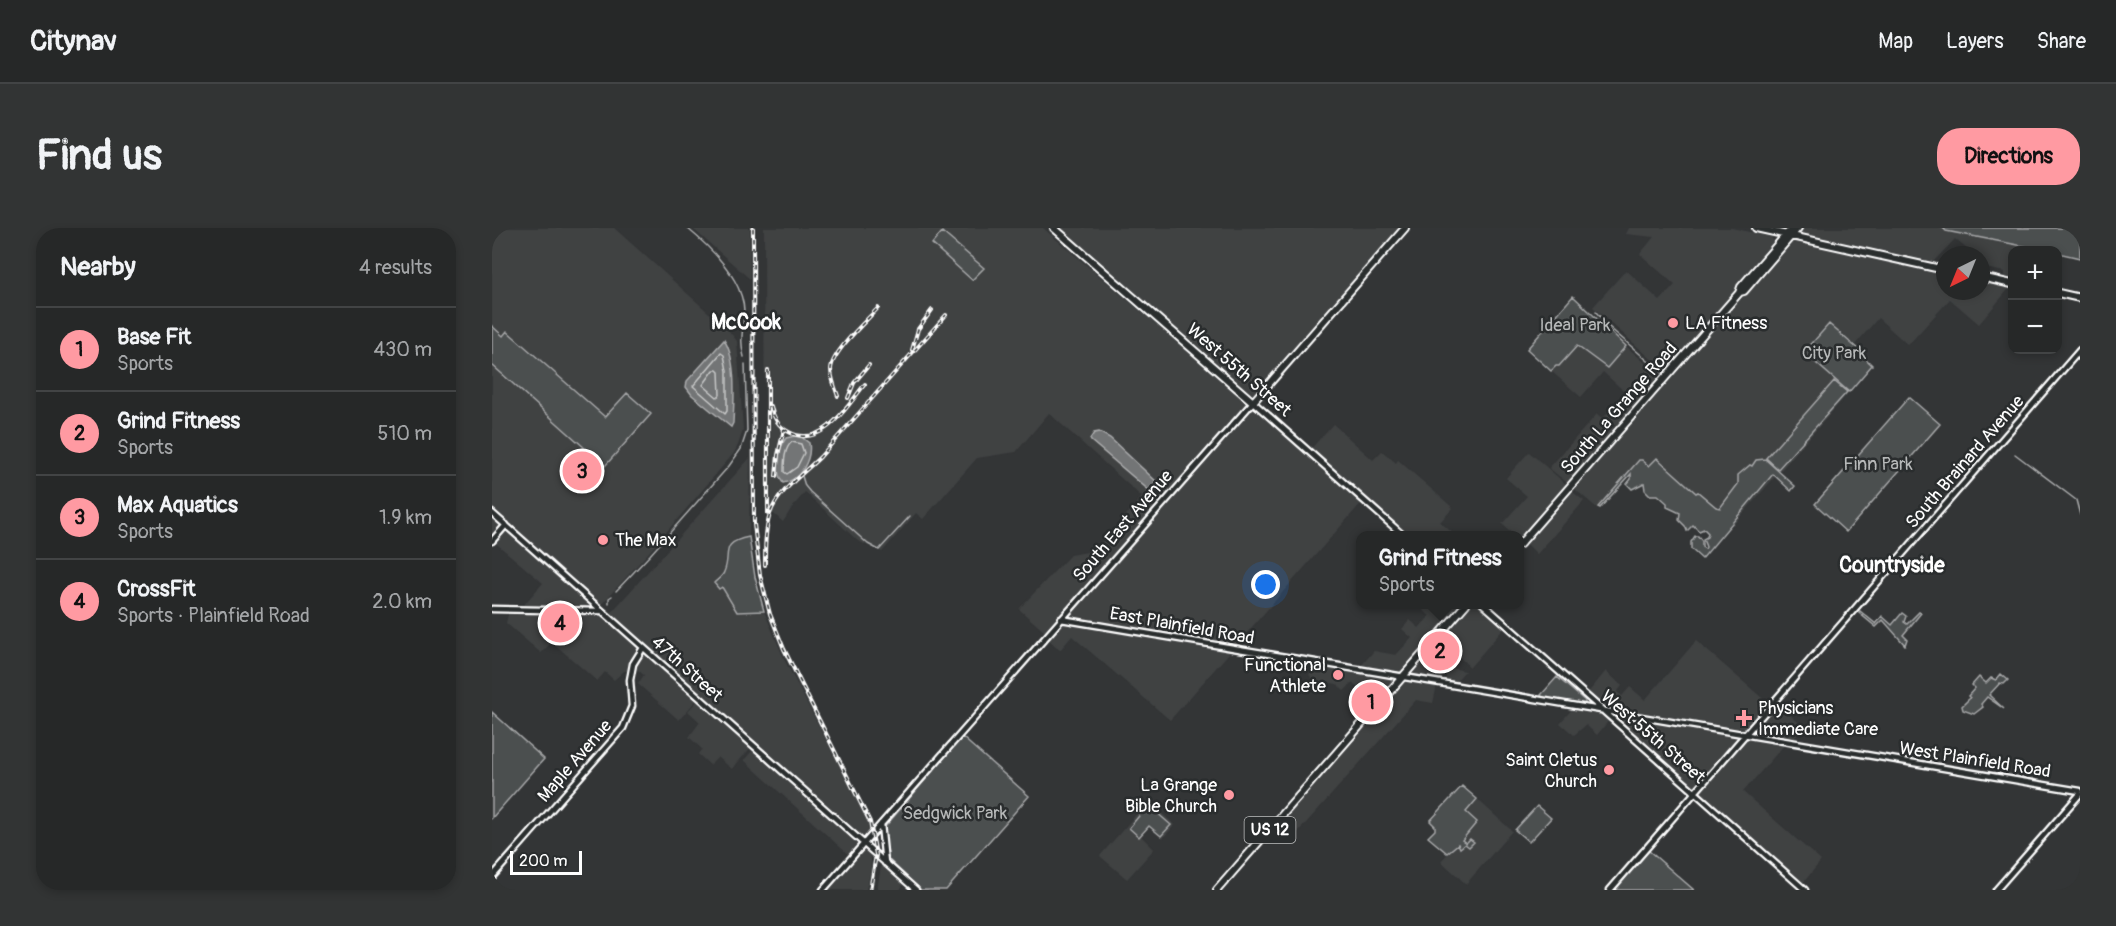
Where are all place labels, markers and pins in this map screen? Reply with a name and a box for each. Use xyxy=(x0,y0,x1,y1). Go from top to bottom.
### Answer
place label: LA Fitness xyxy=(1685,312,1767,335)
marker: LA Fitness xyxy=(1666,316,1680,330)
pin: 3 xyxy=(562,448,602,494)
place label: The Max xyxy=(615,529,677,552)
marker: The Max xyxy=(596,533,610,547)
pin: 4 xyxy=(540,600,580,646)
pin: 2 xyxy=(1420,628,1460,674)
place label: Functional Athlete xyxy=(1244,654,1326,698)
marker: Functional Athlete xyxy=(1331,668,1345,682)
pin: 1 xyxy=(1352,680,1390,724)
place label: Physicians Immediate Care xyxy=(1758,697,1878,741)
marker: Physicians Immediate Care xyxy=(1735,709,1753,727)
place label: Saint Cletus Church xyxy=(1505,749,1597,793)
marker: Saint Cletus Church xyxy=(1602,763,1616,777)
place label: La Grange Bible Church xyxy=(1125,774,1217,818)
marker: La Grange Bible Church xyxy=(1222,788,1236,802)

